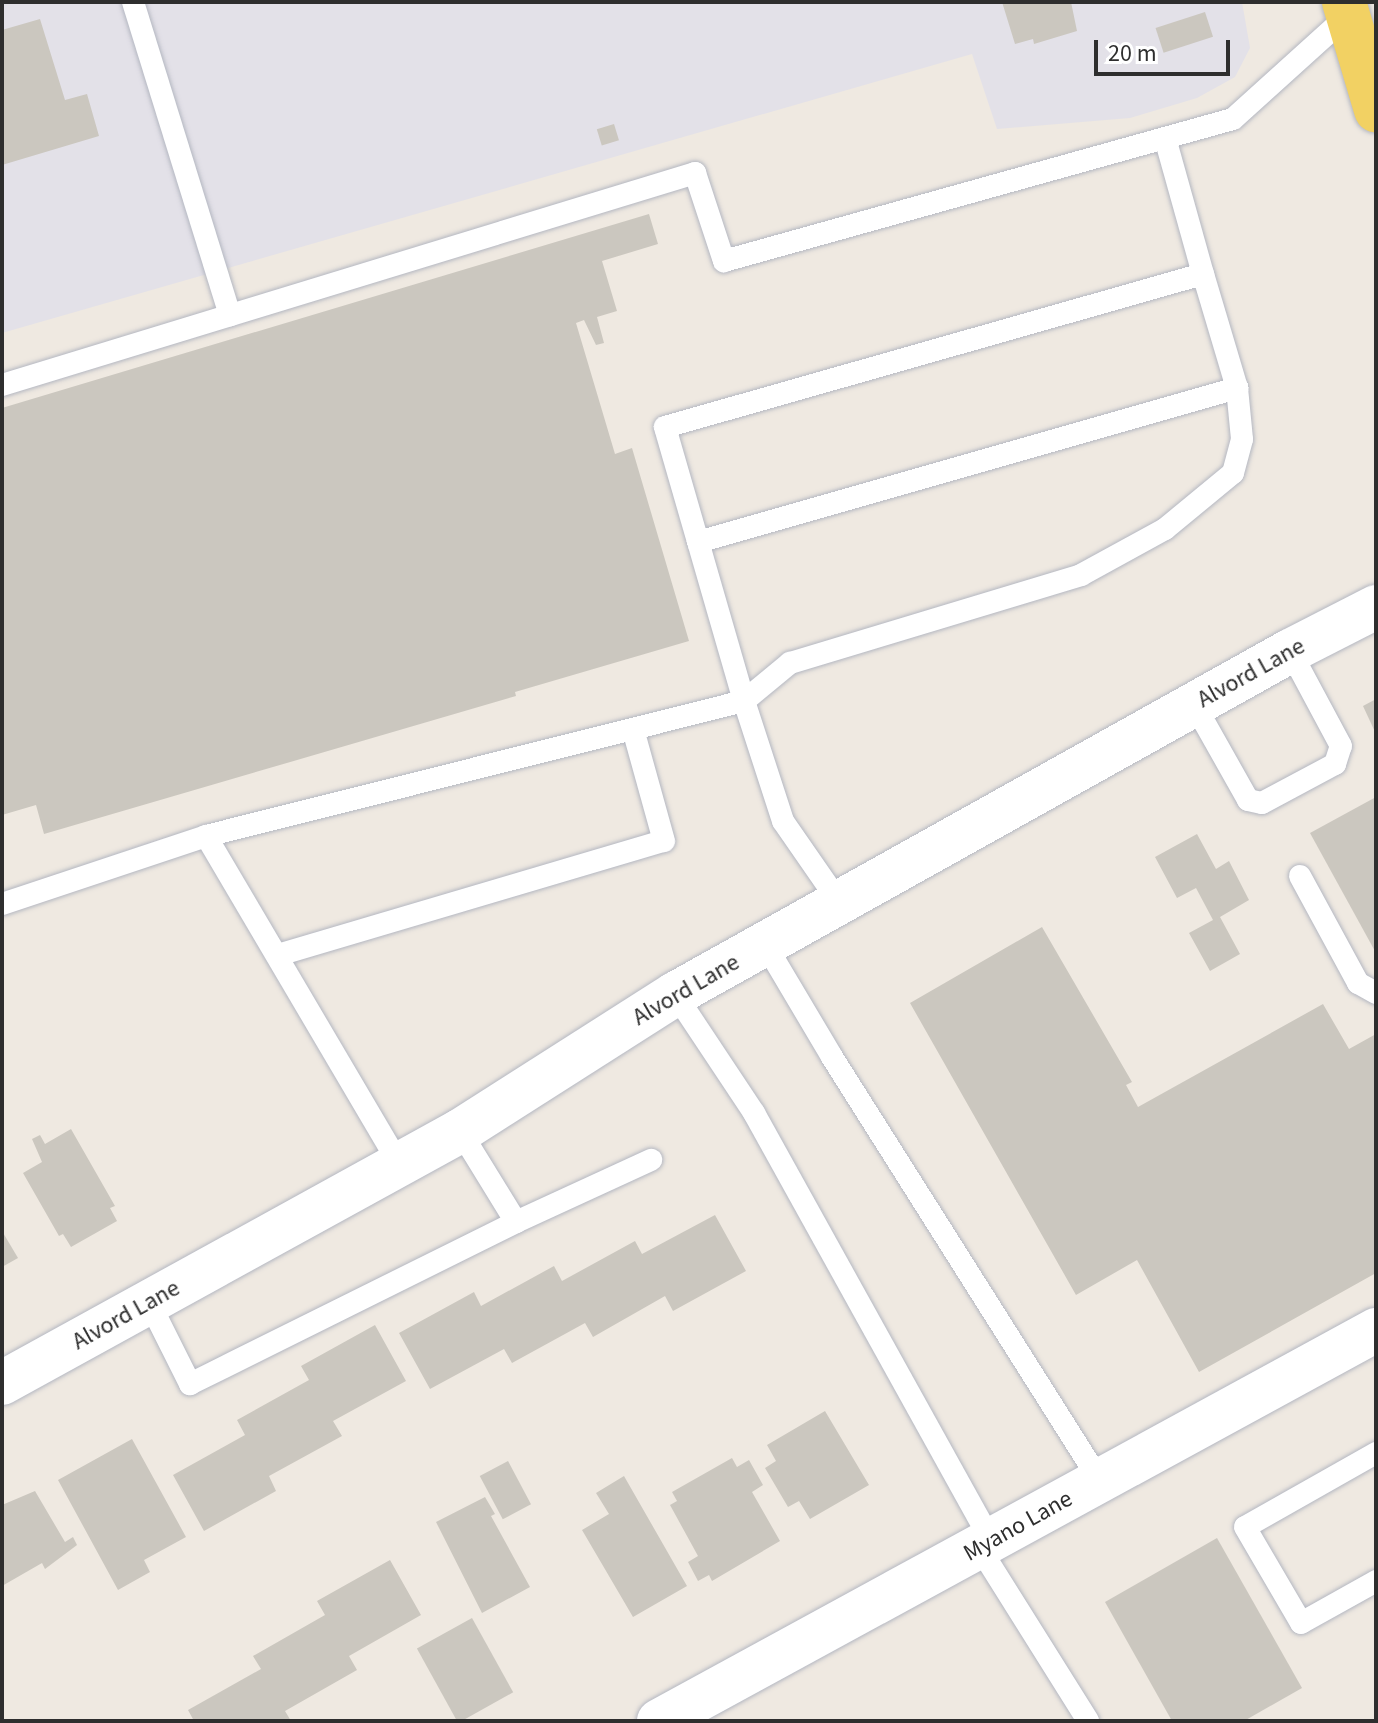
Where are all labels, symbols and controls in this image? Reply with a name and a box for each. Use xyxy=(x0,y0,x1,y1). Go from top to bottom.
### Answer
scale bar xyxy=(1098,24,1234,74)
text: 20 m xyxy=(1108,36,1157,71)
street label: Alvord Lane xyxy=(1192,632,1310,714)
street label: Alvord Lane xyxy=(628,948,744,1032)
street label: Alvord Lane xyxy=(67,1274,185,1356)
street label: Myano Lane xyxy=(959,1484,1077,1568)

